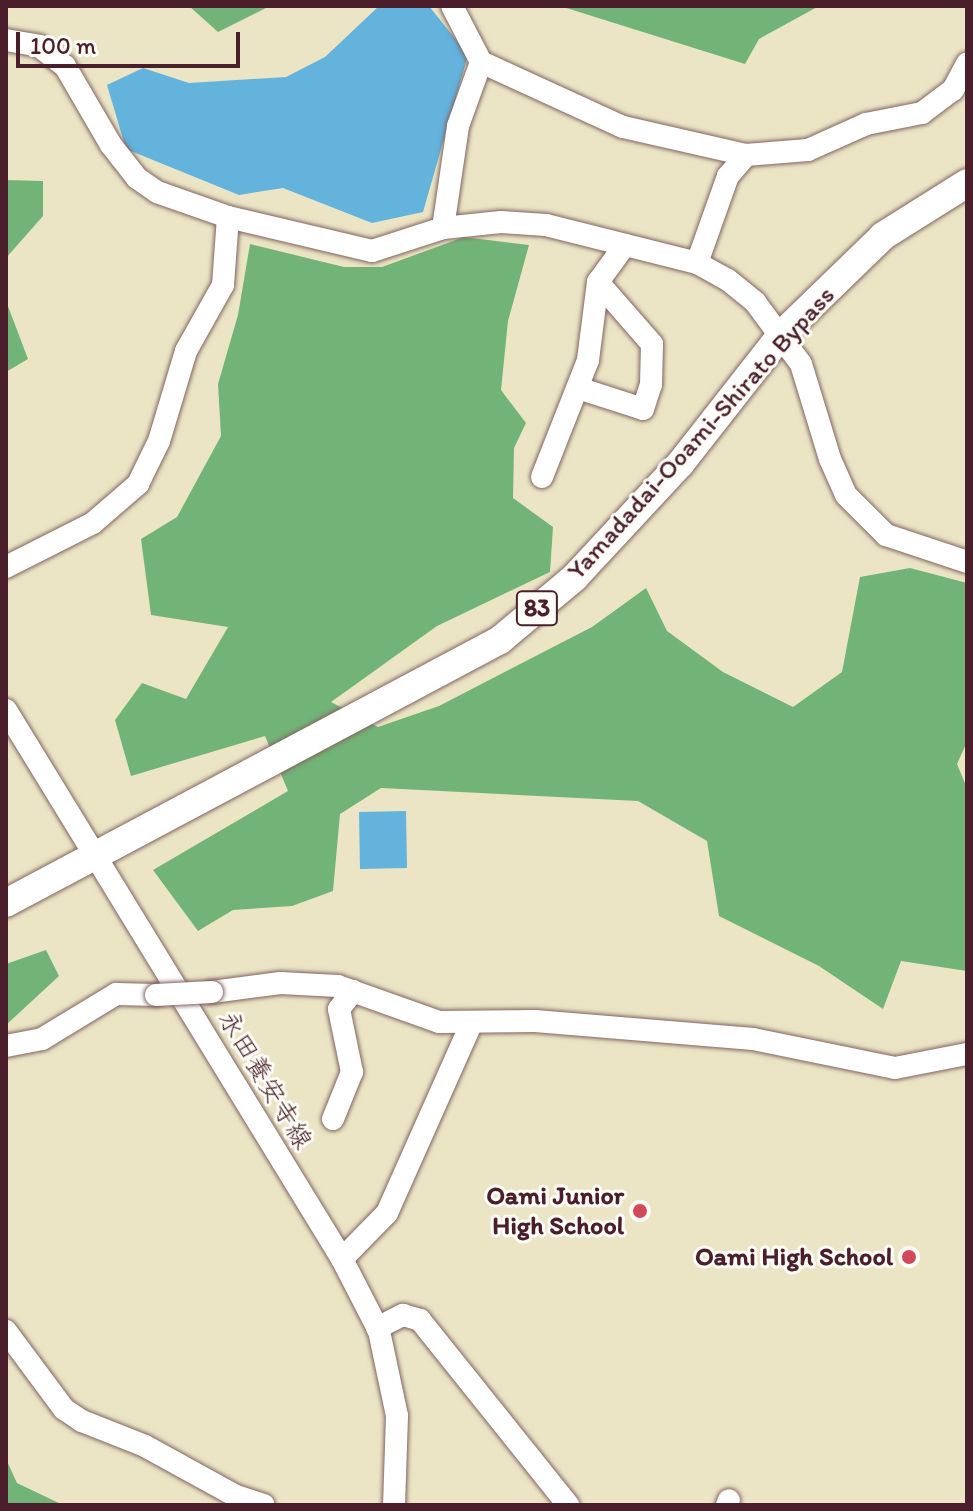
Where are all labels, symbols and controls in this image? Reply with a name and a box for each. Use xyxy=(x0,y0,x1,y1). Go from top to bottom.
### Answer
scale bar xyxy=(20,16,244,66)
text: 100 m xyxy=(30,31,96,60)
street label: Yamadadai-Ooami-Shirato Bypass xyxy=(561,280,841,586)
road number: 83 xyxy=(515,588,559,628)
street label: 永田養安寺線 xyxy=(211,1005,319,1155)
place label: Oami Junior High School xyxy=(486,1180,624,1242)
marker: Oami Junior High School xyxy=(631,1202,649,1220)
place label: Oami High School xyxy=(695,1241,893,1273)
marker: Oami High School xyxy=(900,1248,918,1266)

